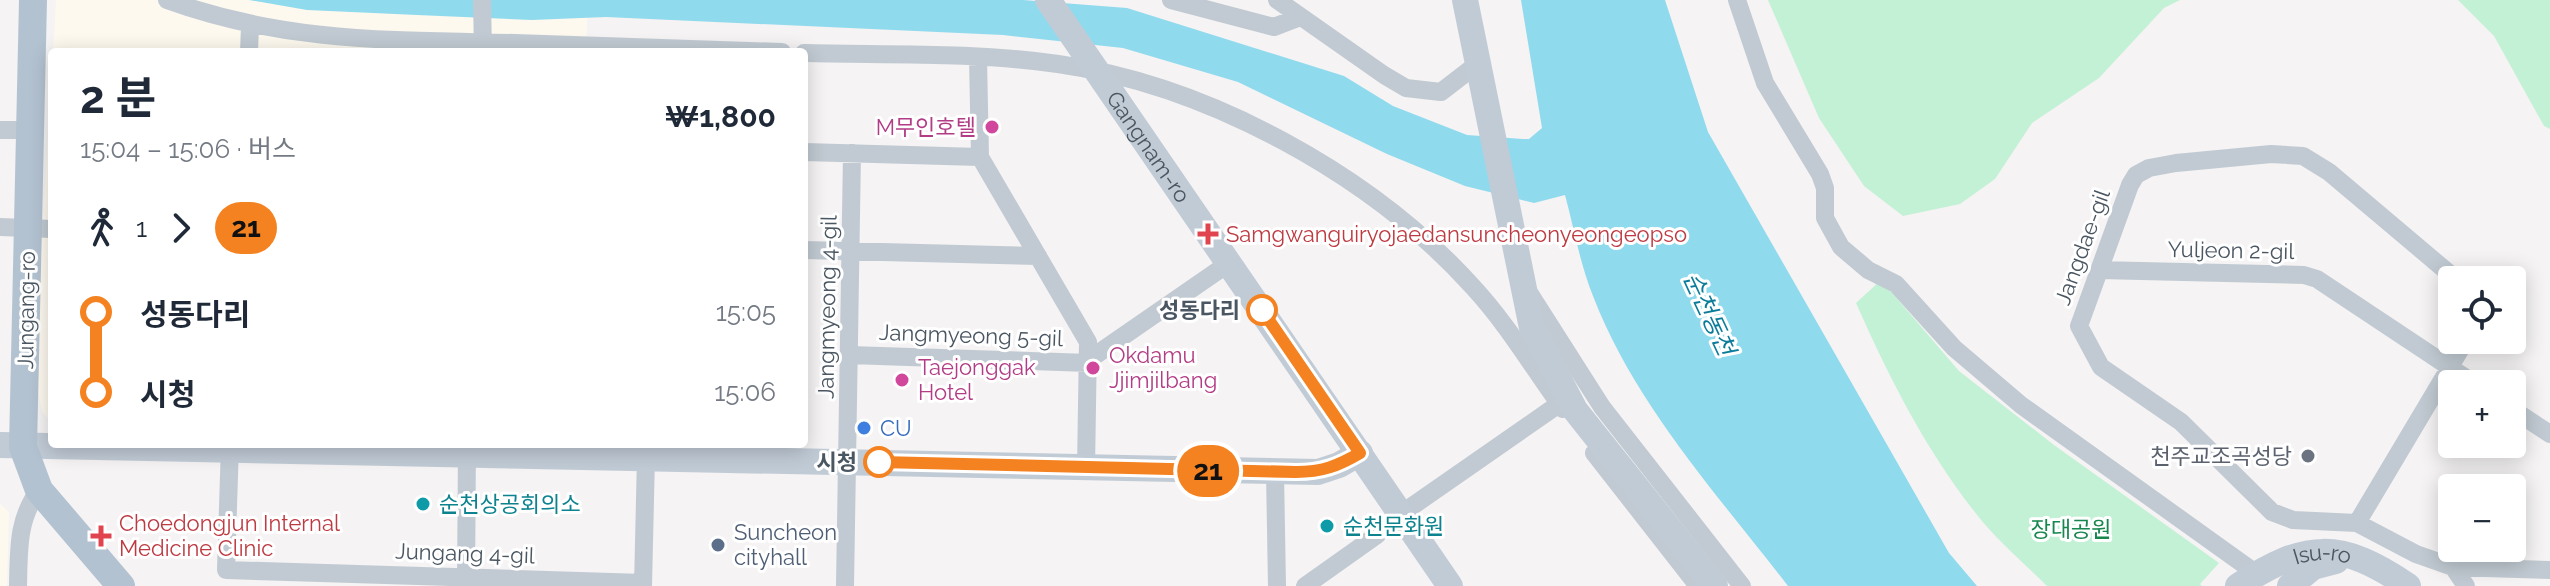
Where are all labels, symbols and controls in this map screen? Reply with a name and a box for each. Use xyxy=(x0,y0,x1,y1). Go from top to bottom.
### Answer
text: 2 분 xyxy=(80,72,156,123)
street label: Gangnam-ro xyxy=(1101,86,1196,207)
text: ₩1,800 xyxy=(665,99,776,134)
place label: M무인호텔 xyxy=(876,114,976,140)
marker: M무인호텔 xyxy=(983,118,1001,136)
text: 15:04 – 15:06 · 버스 xyxy=(80,134,296,164)
street label: Jangdae-gil xyxy=(2049,186,2115,308)
icon: walk xyxy=(80,206,124,250)
icon: forward xyxy=(159,206,203,250)
text: 21 xyxy=(231,211,261,244)
text: 1 xyxy=(136,213,147,243)
street label: Jangmyeong 4-gil xyxy=(812,215,842,399)
place label: Samgwanguiryojaedansuncheonyeongeopso xyxy=(1226,221,1687,247)
marker: Samgwanguiryojaedansuncheonyeongeopso xyxy=(1197,223,1219,245)
street label: Yuljeon 2-gil xyxy=(2168,236,2295,264)
street label: Jungang-ro xyxy=(12,251,40,369)
map controls xyxy=(2438,266,2526,562)
button: locate xyxy=(2438,266,2526,354)
water label: 순천동천 xyxy=(1678,268,1742,363)
marker: 성동다리 xyxy=(1247,295,1277,325)
text: 성동다리 xyxy=(140,297,250,332)
text: 15:05 xyxy=(716,297,776,327)
place label: 성동다리 xyxy=(1159,297,1240,323)
street label: Jangmyeong 5-gil xyxy=(879,319,1063,351)
place label: Okdamu Jjimjilbang xyxy=(1109,342,1217,393)
place label: Taejonggak Hotel xyxy=(918,354,1036,405)
marker: Okdamu Jjimjilbang xyxy=(1084,359,1102,377)
button: + xyxy=(2438,370,2526,458)
marker: Taejonggak Hotel xyxy=(893,371,911,389)
text: 시청 xyxy=(140,377,195,412)
text: 15:06 xyxy=(714,377,776,407)
place label: CU xyxy=(880,415,912,441)
marker: CU xyxy=(855,419,873,437)
place label: 천주교조곡성당 xyxy=(2150,443,2292,469)
line badge: 21 xyxy=(1172,445,1244,497)
marker: 시청 xyxy=(864,447,894,477)
marker: 천주교조곡성당 xyxy=(2299,447,2317,465)
place label: 시청 xyxy=(817,449,857,475)
text: 21 xyxy=(1193,454,1223,487)
button: − xyxy=(2438,474,2526,562)
place label: 순천상공회의소 xyxy=(439,491,581,517)
marker: 순천상공회의소 xyxy=(414,495,432,513)
place label: Choedongjun Internal Medicine Clinic xyxy=(119,510,340,561)
place label: 순천문화원 xyxy=(1343,513,1444,539)
park label: 장대공원 xyxy=(2031,516,2111,542)
marker: 순천문화원 xyxy=(1318,517,1336,535)
place label: Suncheon cityhall xyxy=(734,519,837,570)
marker: Choedongjun Internal Medicine Clinic xyxy=(90,525,112,547)
marker: Suncheon cityhall xyxy=(709,536,727,554)
street label: Jungang 4-gil xyxy=(395,538,535,568)
street label: Isu-ro xyxy=(2290,539,2354,569)

